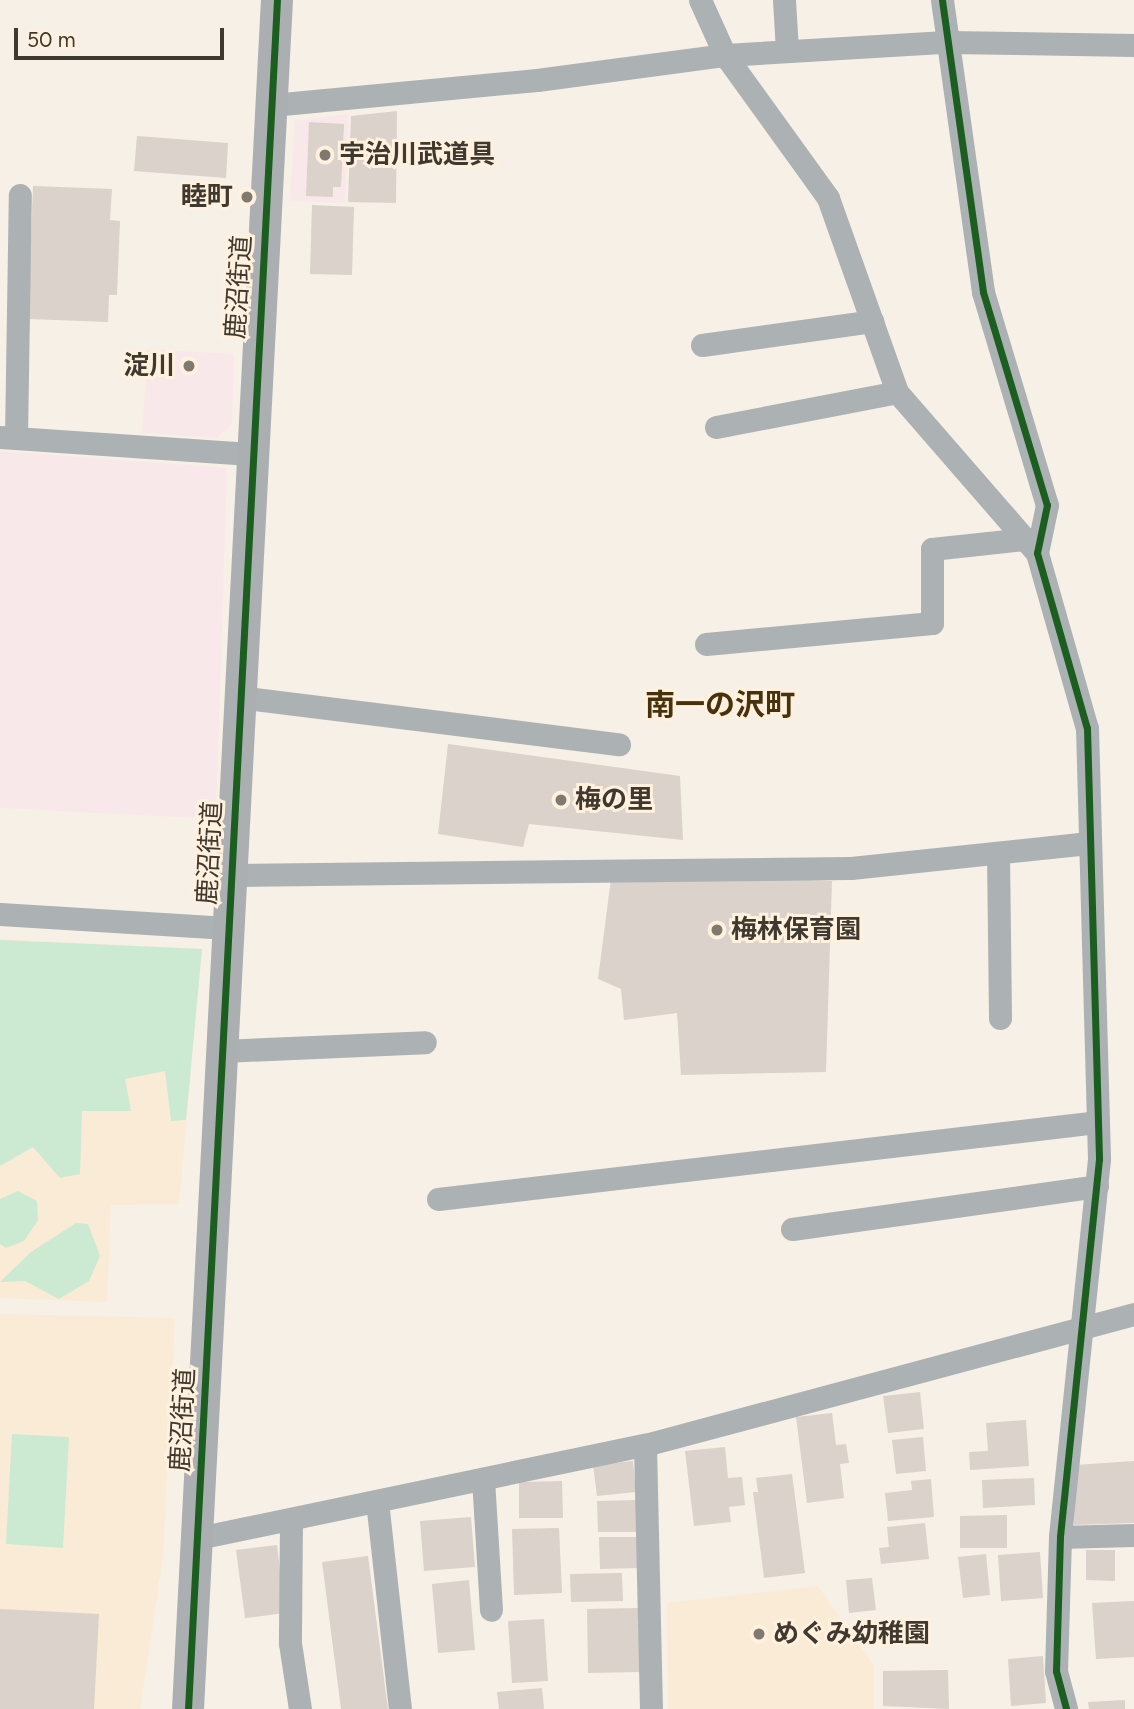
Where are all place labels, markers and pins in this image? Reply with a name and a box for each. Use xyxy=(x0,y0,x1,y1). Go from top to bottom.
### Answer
place label: 宇治川武道具 xyxy=(339,139,495,171)
marker: 宇治川武道具 xyxy=(317,147,333,163)
place label: 睦町 xyxy=(181,181,233,213)
marker: 睦町 xyxy=(239,189,255,205)
place label: 淀川 xyxy=(123,350,175,382)
marker: 淀川 xyxy=(181,358,197,374)
place label: 梅の里 xyxy=(575,784,653,816)
marker: 梅の里 xyxy=(553,792,569,808)
place label: 梅林保育園 xyxy=(731,914,861,946)
marker: 梅林保育園 xyxy=(709,922,725,938)
place label: めぐみ幼稚園 xyxy=(773,1618,929,1650)
marker: めぐみ幼稚園 xyxy=(751,1626,767,1642)

